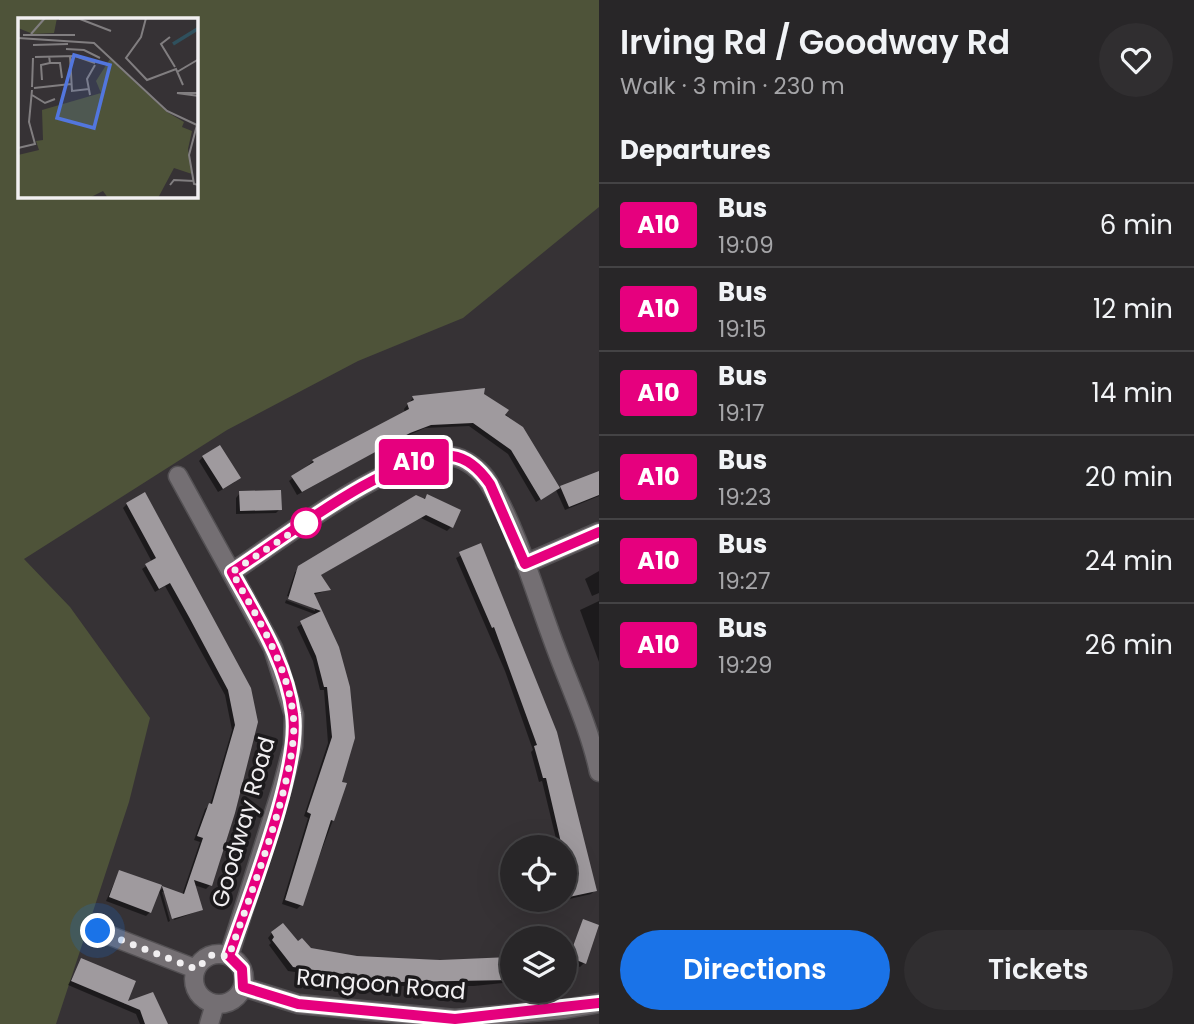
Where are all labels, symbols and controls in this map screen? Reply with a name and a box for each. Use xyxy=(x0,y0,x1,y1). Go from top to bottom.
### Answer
inset map xyxy=(18,18,198,198)
text: Irving Rd / Goodway Rd xyxy=(620,19,1010,66)
button: heart xyxy=(1099,23,1173,97)
text: Walk · 3 min · 230 m xyxy=(620,70,845,102)
text: Departures xyxy=(620,132,771,168)
text: Bus xyxy=(718,190,767,226)
text: 6 min xyxy=(1100,207,1173,243)
text: A10 xyxy=(637,208,680,241)
text: 19:09 xyxy=(718,229,774,261)
text: Bus xyxy=(718,274,767,310)
text: 12 min xyxy=(1093,291,1173,327)
text: A10 xyxy=(637,292,680,325)
text: 19:15 xyxy=(718,313,767,345)
text: Bus xyxy=(718,358,767,394)
text: 14 min xyxy=(1092,375,1173,411)
text: A10 xyxy=(637,376,680,409)
text: 19:17 xyxy=(718,397,765,429)
line badge: A10 xyxy=(374,439,454,485)
text: Bus xyxy=(718,442,767,478)
text: A10 xyxy=(393,445,435,478)
text: 20 min xyxy=(1085,459,1173,495)
text: A10 xyxy=(637,460,680,493)
text: 19:23 xyxy=(718,481,772,513)
unlabelled marker xyxy=(291,508,321,538)
text: Bus xyxy=(718,526,767,562)
text: 24 min xyxy=(1085,543,1173,579)
text: A10 xyxy=(637,544,680,577)
text: 19:27 xyxy=(718,565,771,597)
text: Bus xyxy=(718,610,767,646)
text: 26 min xyxy=(1085,627,1173,663)
text: A10 xyxy=(637,628,680,661)
text: 19:29 xyxy=(718,649,772,681)
street label: Goodway Road xyxy=(203,733,283,911)
map controls xyxy=(500,835,577,1003)
button: locate xyxy=(500,835,577,912)
your location xyxy=(80,913,115,948)
button: layers xyxy=(500,926,577,1003)
button: Directions xyxy=(620,930,890,1010)
button: Tickets xyxy=(904,930,1173,1010)
street label: Rangoon Road xyxy=(295,961,467,1007)

